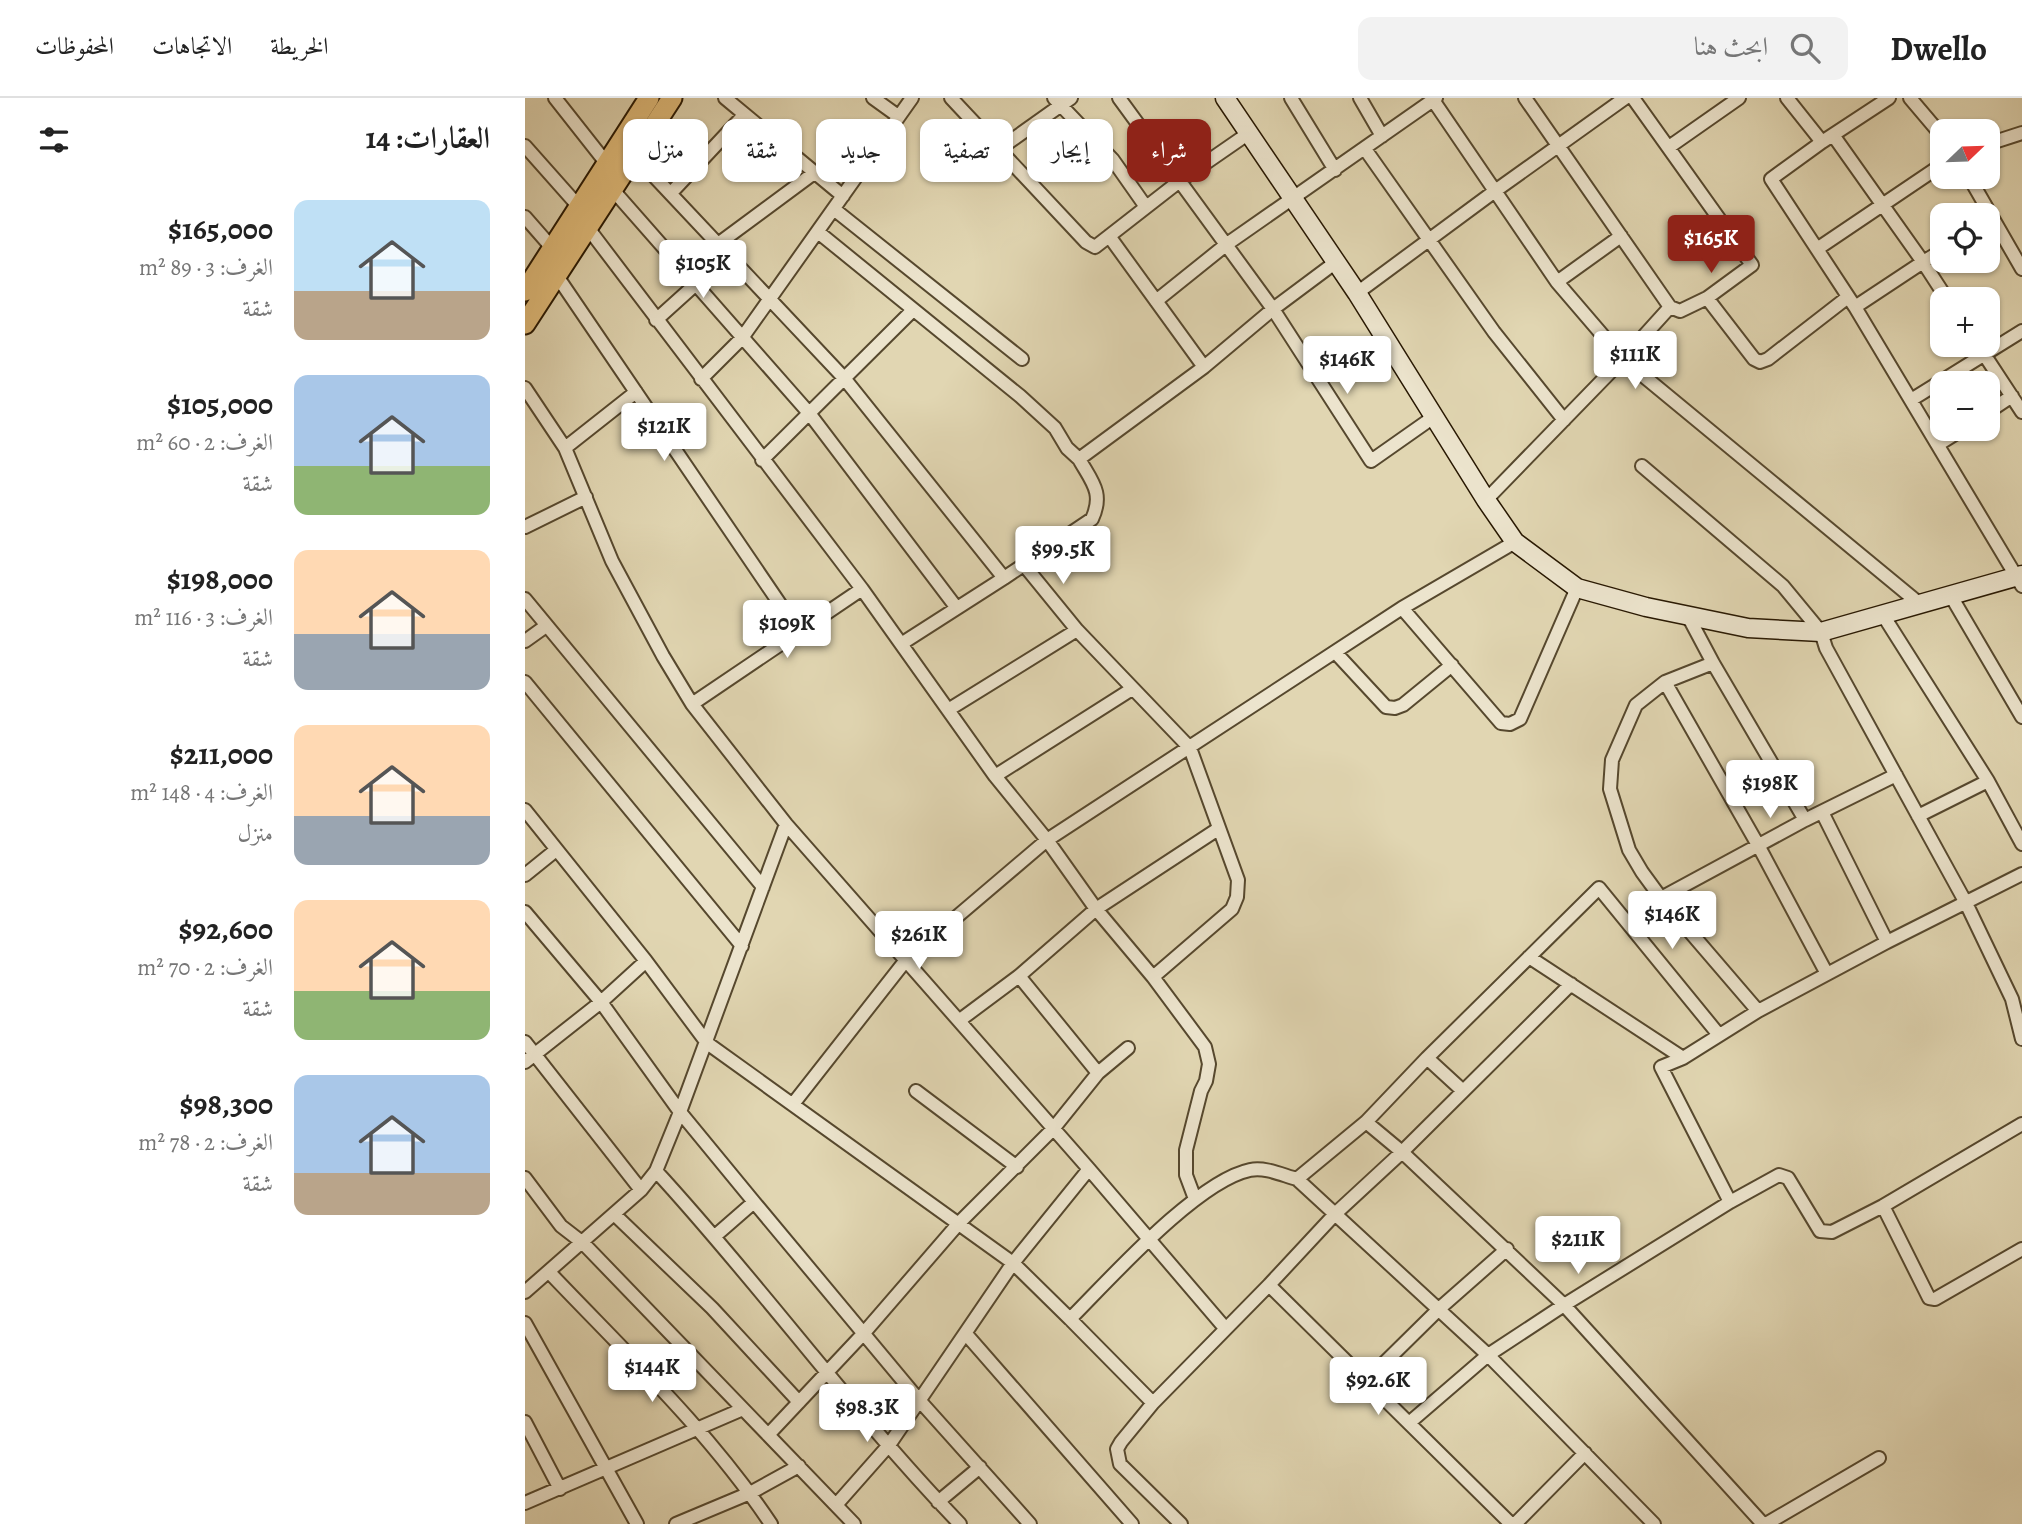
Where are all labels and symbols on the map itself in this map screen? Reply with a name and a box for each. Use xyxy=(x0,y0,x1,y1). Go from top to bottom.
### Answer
north arrow xyxy=(1930,119,2000,189)
pin: $165K xyxy=(1662,216,1760,275)
pin: $105K xyxy=(654,240,752,300)
pin: $111K xyxy=(1586,331,1684,391)
pin: $146K xyxy=(1298,336,1396,396)
pin: $121K xyxy=(615,404,713,463)
pin: $99.5K xyxy=(1006,526,1120,586)
pin: $109K xyxy=(738,601,836,660)
pin: $198K xyxy=(1721,760,1819,820)
pin: $146K xyxy=(1623,892,1721,951)
pin: $261K xyxy=(870,912,968,971)
pin: $211K xyxy=(1529,1216,1627,1276)
pin: $144K xyxy=(603,1344,701,1404)
pin: $92.6K xyxy=(1321,1358,1435,1417)
pin: $98.3K xyxy=(810,1384,924,1444)

